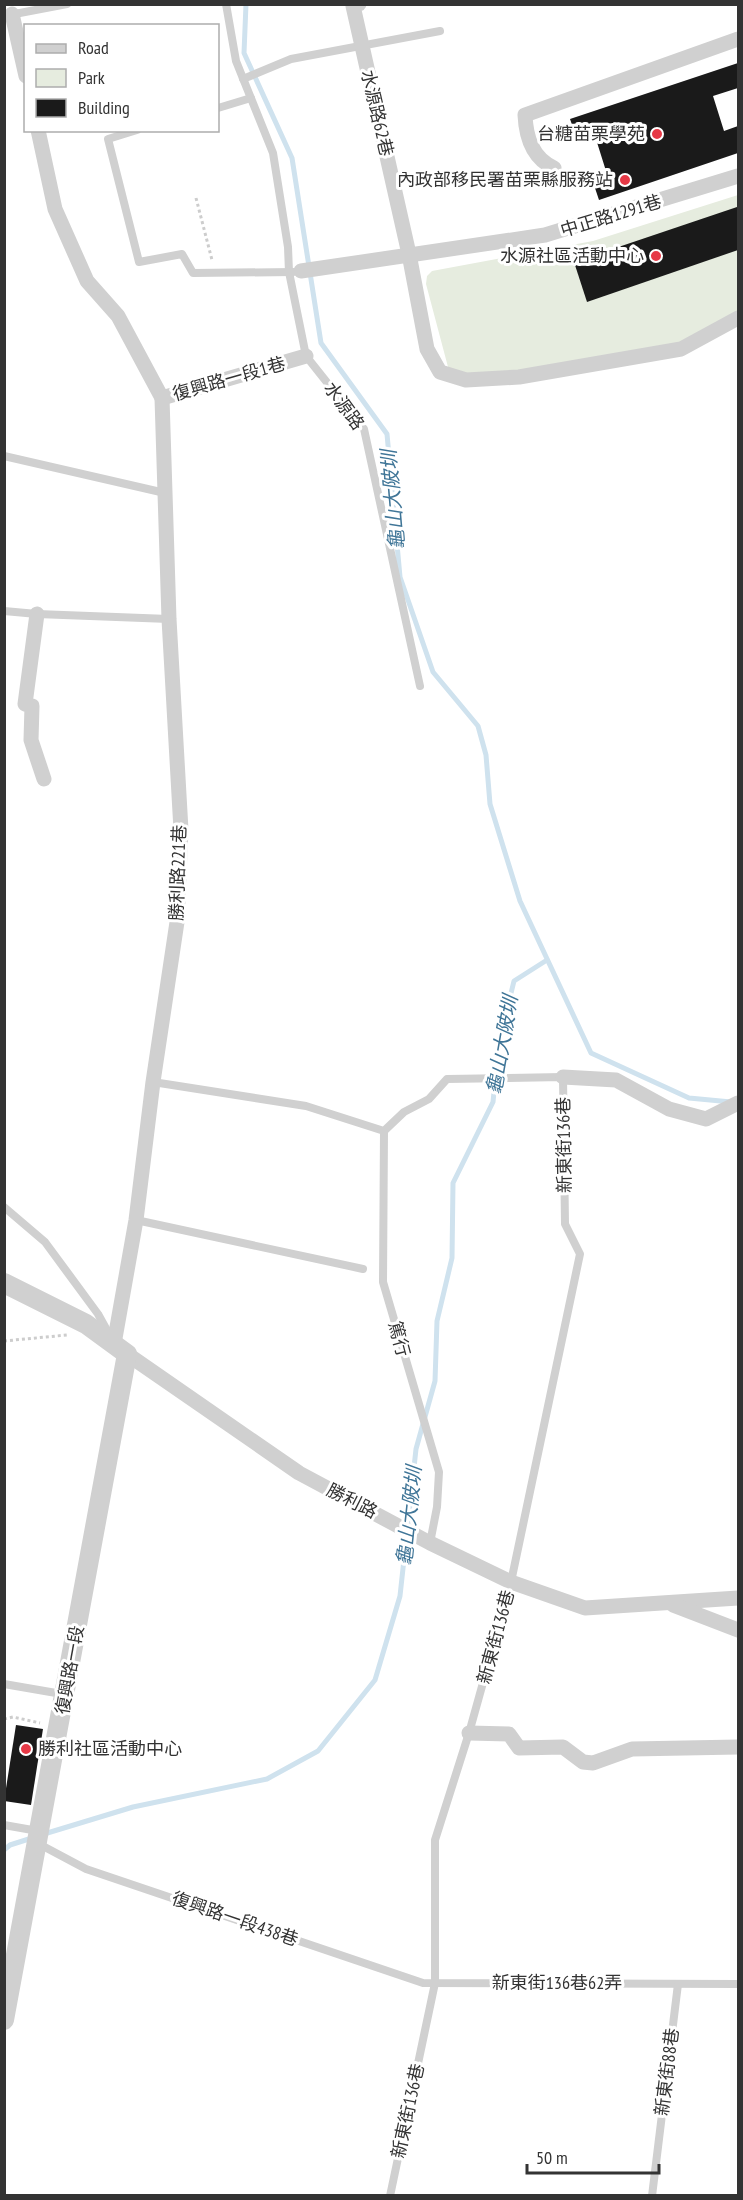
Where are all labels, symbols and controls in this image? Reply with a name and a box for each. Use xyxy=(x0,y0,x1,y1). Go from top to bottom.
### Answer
legend xyxy=(24,24,219,132)
text: Road xyxy=(78,36,109,59)
text: Park xyxy=(78,66,105,89)
street label: 水源路62巷 xyxy=(356,67,399,158)
text: Building xyxy=(78,96,130,119)
place label: 台糖苗栗學苑 xyxy=(537,122,645,145)
marker: 台糖苗栗學苑 xyxy=(650,127,664,141)
place label: 內政部移民署苗栗縣服務站 xyxy=(397,168,613,191)
marker: 內政部移民署苗栗縣服務站 xyxy=(618,173,632,187)
street label: 中正路1291巷 xyxy=(558,189,664,242)
place label: 水源社區活動中心 xyxy=(500,244,644,267)
marker: 水源社區活動中心 xyxy=(649,249,663,263)
street label: 復興路一段1巷 xyxy=(170,351,288,406)
street label: 水源路 xyxy=(319,377,370,434)
water label: 龜山大陂圳 xyxy=(375,446,410,551)
street label: 勝利路221巷 xyxy=(164,824,191,922)
water label: 龜山大陂圳 xyxy=(481,991,524,1096)
street label: 新東街136巷 xyxy=(551,1097,576,1193)
street label: 篤行 xyxy=(384,1319,415,1359)
water label: 龜山大陂圳 xyxy=(391,1462,427,1567)
street label: 勝利路 xyxy=(323,1478,382,1523)
street label: 新東街136巷 xyxy=(472,1587,519,1686)
street label: 復興路一段 xyxy=(50,1624,89,1716)
place label: 勝利社區活動中心 xyxy=(38,1737,182,1760)
marker: 勝利社區活動中心 xyxy=(19,1742,33,1756)
street label: 復興路一段438巷 xyxy=(169,1886,301,1951)
street label: 新東街136巷62弄 xyxy=(492,1971,622,1994)
street label: 新東街88巷 xyxy=(650,2027,683,2117)
street label: 新東街136巷 xyxy=(386,2061,429,2160)
scale bar xyxy=(527,2137,659,2175)
text: 50 m xyxy=(536,2146,568,2169)

